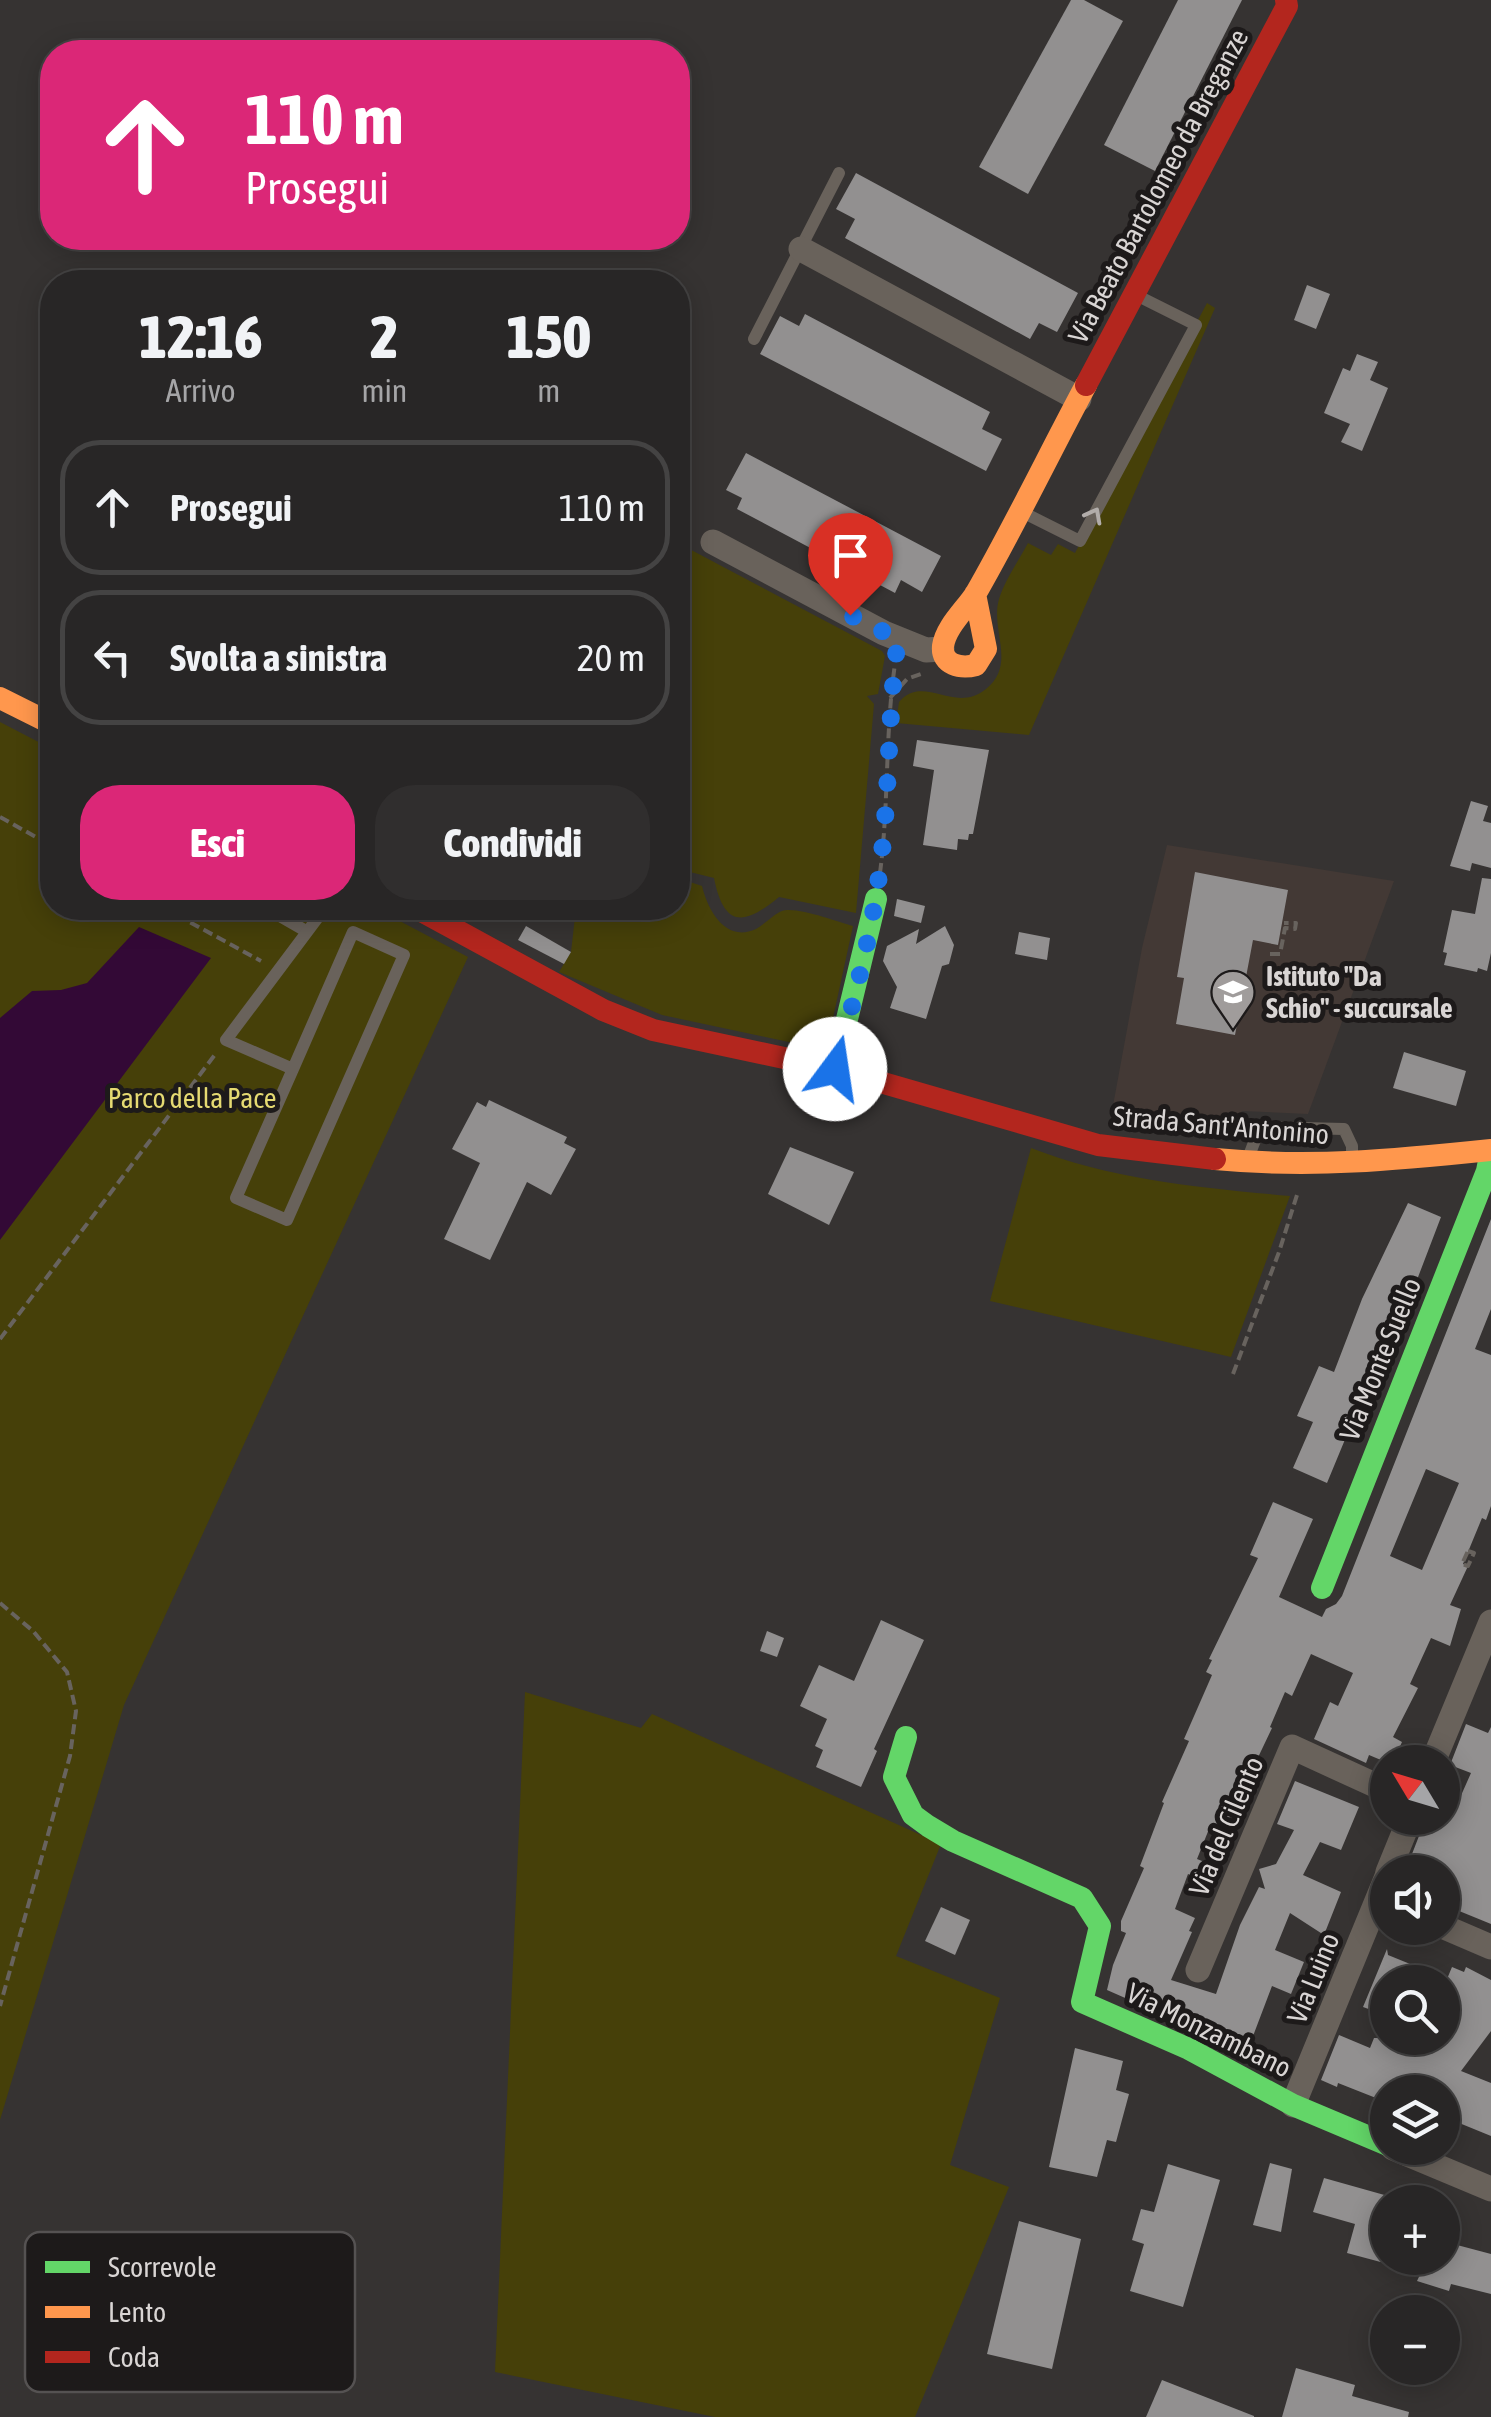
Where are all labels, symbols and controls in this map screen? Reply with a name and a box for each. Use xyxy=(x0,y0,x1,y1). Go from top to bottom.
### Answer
street label: Via Beato Bartolomeo da Breganze xyxy=(1061,24,1255,348)
text: 110 m xyxy=(245,79,404,159)
icon: ahead xyxy=(80,80,210,210)
text: Prosegui xyxy=(245,162,389,214)
text: 12:16 xyxy=(139,302,262,371)
text: 2 xyxy=(370,302,399,371)
text: 150 xyxy=(506,302,591,371)
text: Arrivo xyxy=(166,372,236,409)
text: min xyxy=(361,372,407,409)
text: m xyxy=(537,372,560,409)
icon: ahead xyxy=(85,480,140,535)
text: Prosegui xyxy=(170,486,292,529)
text: 110 m xyxy=(559,486,645,529)
one-way arrow xyxy=(1082,507,1101,526)
pin xyxy=(808,513,893,616)
icon: arrive xyxy=(823,528,878,583)
icon: left xyxy=(85,630,140,685)
text: Svolta a sinistra xyxy=(170,636,387,679)
text: 20 m xyxy=(577,636,645,679)
button: Esci xyxy=(80,785,355,900)
button: Condividi xyxy=(375,785,650,900)
place label: Istituto "Da Schio" - succursale xyxy=(1266,960,1453,1024)
school or university icon: Istituto "Da Schio" - succursale xyxy=(1210,969,1256,1030)
position arrow xyxy=(783,1017,887,1121)
park label: Parco della Pace xyxy=(108,1082,276,1114)
street label: Strada Sant'Antonino xyxy=(1112,1100,1330,1150)
street label: Via Monte Suello xyxy=(1333,1273,1427,1445)
north arrow xyxy=(1370,1745,1460,1835)
map controls xyxy=(1370,1745,1460,2385)
street label: Via del Cilento xyxy=(1182,1752,1270,1900)
button: sound xyxy=(1370,1855,1460,1945)
street label: Via Luino xyxy=(1280,1928,1346,2028)
button: search xyxy=(1370,1965,1460,2055)
street label: Via Monzambano xyxy=(1122,1976,1296,2084)
button: layers xyxy=(1370,2075,1460,2165)
button: + xyxy=(1370,2185,1460,2275)
legend xyxy=(25,2232,355,2392)
text: Scorrevole xyxy=(108,2251,217,2283)
button: − xyxy=(1370,2295,1460,2385)
text: Lento xyxy=(108,2296,166,2328)
text: Coda xyxy=(108,2341,160,2373)

